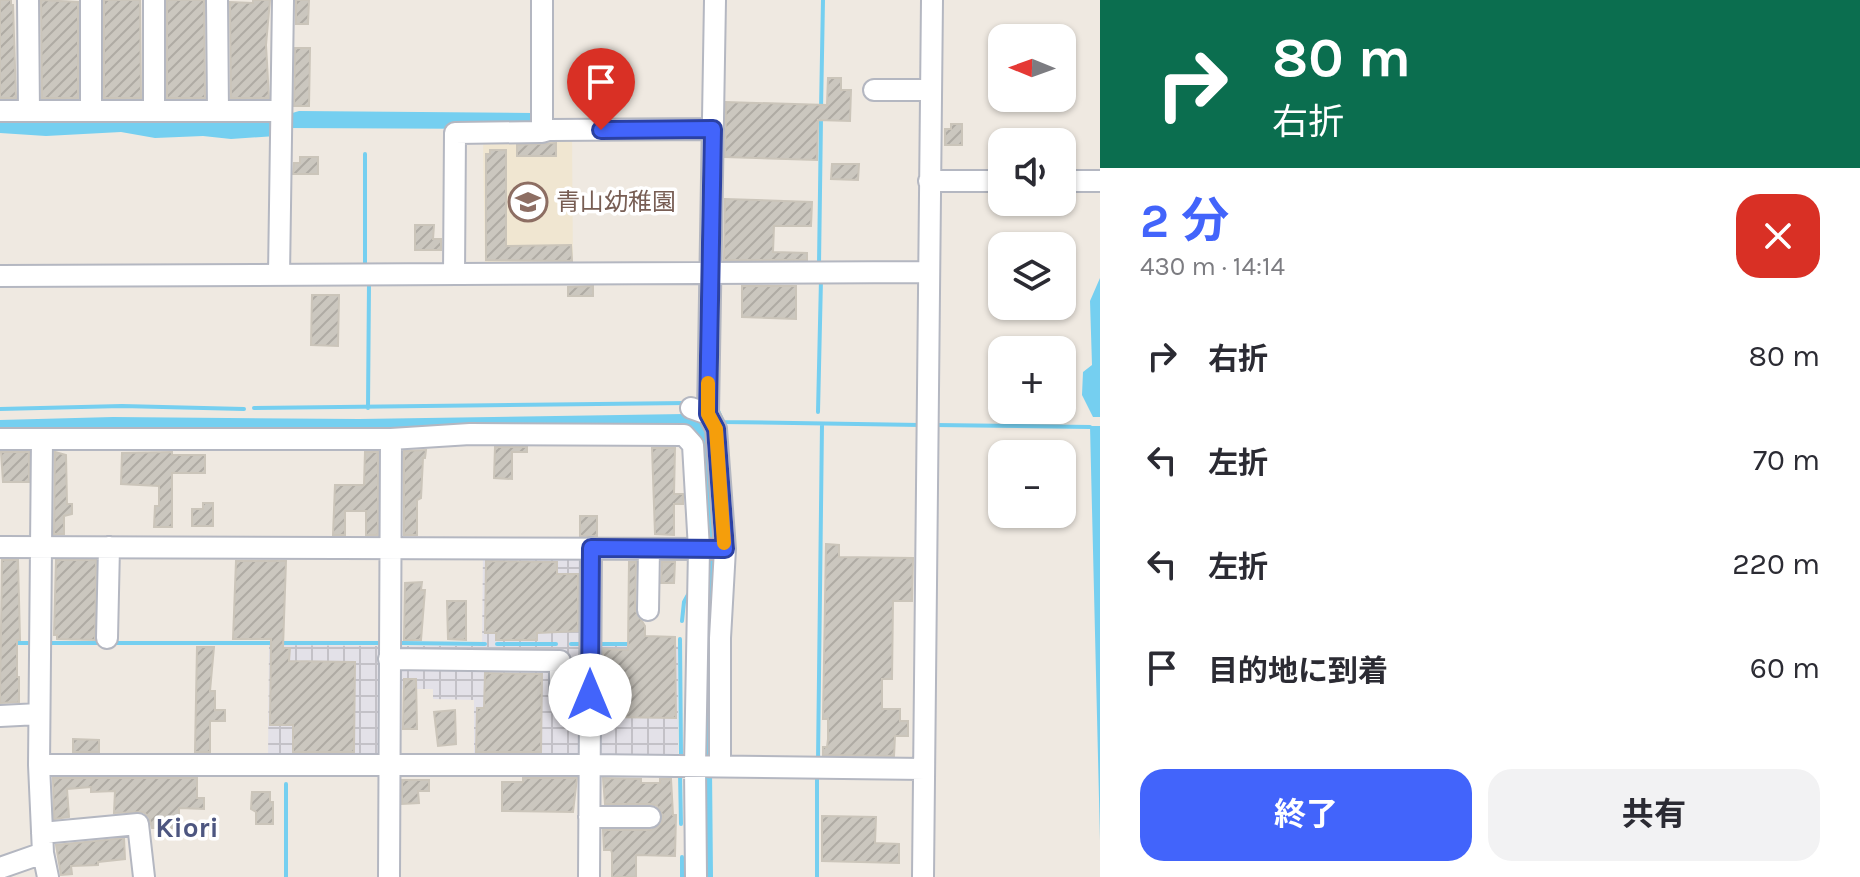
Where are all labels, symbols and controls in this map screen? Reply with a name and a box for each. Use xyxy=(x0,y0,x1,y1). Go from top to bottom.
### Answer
north arrow xyxy=(988,24,1076,112)
map controls xyxy=(988,24,1076,528)
text: 80 m xyxy=(1272,25,1411,90)
icon: right xyxy=(1140,32,1244,136)
pin xyxy=(567,48,635,130)
icon: arrive xyxy=(579,60,623,104)
text: 右折 xyxy=(1272,101,1344,143)
button: sound xyxy=(988,128,1076,216)
school or university icon: 青山幼稚園 xyxy=(507,181,549,223)
place label: 青山幼稚園 xyxy=(556,188,676,216)
text: 2 分 xyxy=(1140,193,1229,249)
button: close xyxy=(1736,194,1820,278)
button: layers xyxy=(988,232,1076,320)
text: 430 m · 14:14 xyxy=(1140,251,1285,282)
icon: right xyxy=(1140,334,1184,378)
button: + xyxy=(988,336,1076,424)
text: 80 m xyxy=(1749,338,1820,374)
text: 右折 xyxy=(1208,341,1268,377)
icon: left xyxy=(1140,438,1184,482)
button: − xyxy=(988,440,1076,528)
text: 70 m xyxy=(1753,442,1820,478)
text: 左折 xyxy=(1208,445,1268,481)
icon: left xyxy=(1140,542,1184,586)
text: 220 m xyxy=(1732,546,1820,582)
text: 左折 xyxy=(1208,549,1268,585)
icon: arrive xyxy=(1140,646,1184,690)
text: 60 m xyxy=(1750,650,1820,686)
position arrow xyxy=(548,653,632,737)
text: 目的地に到着 xyxy=(1208,653,1388,689)
button: 終了 xyxy=(1140,769,1472,861)
button: 共有 xyxy=(1488,769,1820,861)
district label: Kiori xyxy=(155,811,219,844)

